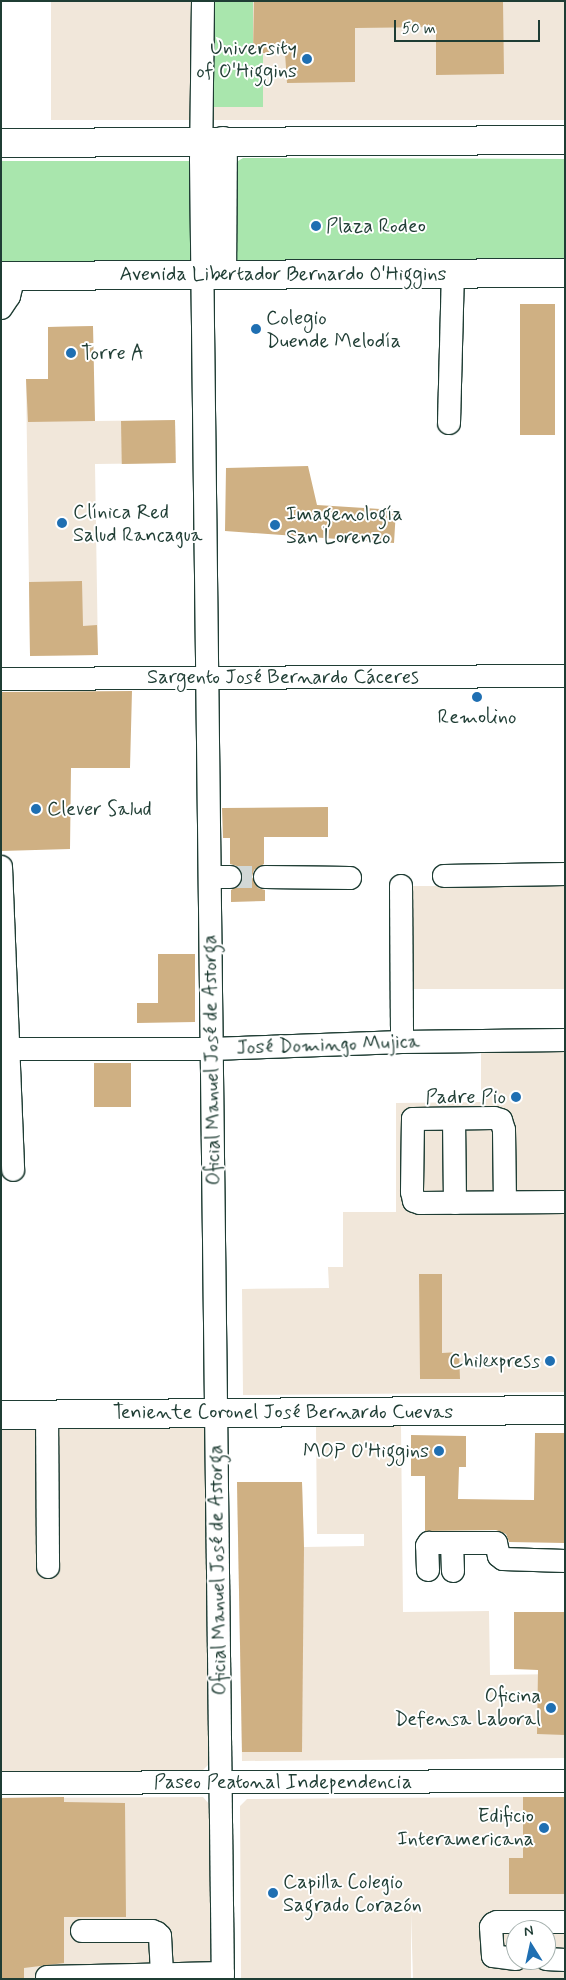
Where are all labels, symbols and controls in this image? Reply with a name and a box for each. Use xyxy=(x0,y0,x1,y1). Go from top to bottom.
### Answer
scale bar xyxy=(396,10,542,42)
text: 50 m xyxy=(402,19,436,39)
place label: University of O'Higgins xyxy=(195,36,297,83)
marker: University of O'Higgins xyxy=(301,53,313,65)
place label: Plaza Rodeo xyxy=(326,214,425,238)
marker: Plaza Rodeo xyxy=(310,220,322,232)
street label: Avenida Libertador Bernardo O'Higgins xyxy=(117,262,449,286)
place label: Colegio Duende Melodía xyxy=(266,306,401,353)
marker: Colegio Duende Melodía xyxy=(250,323,262,335)
place label: Torre A xyxy=(81,341,144,365)
marker: Torre A xyxy=(65,347,77,359)
place label: Clínica Red Salud Rancagua xyxy=(73,500,203,547)
place label: Imagenología San Lorenzo xyxy=(286,502,403,549)
marker: Clínica Red Salud Rancagua xyxy=(55,516,69,530)
marker: Imagenología San Lorenzo xyxy=(268,518,282,532)
street label: Sargento José Bernardo Cáceres xyxy=(146,665,420,689)
marker: Remolino xyxy=(471,691,483,703)
place label: Remolino xyxy=(437,705,517,729)
place label: Clever Salud xyxy=(47,797,151,821)
marker: Clever Salud xyxy=(29,802,43,816)
street label: Oficial Manuel José de Astorga xyxy=(198,935,226,1185)
street label: José Domingo Mujica xyxy=(235,1030,421,1060)
place label: Padre Pio xyxy=(427,1085,506,1109)
marker: Padre Pio xyxy=(510,1091,522,1103)
place label: Chilexpress xyxy=(449,1349,540,1373)
marker: Chilexpress xyxy=(544,1355,556,1367)
street label: Teniente Coronel José Bernardo Cuevas xyxy=(111,1400,455,1424)
place label: MOP O'Higgins xyxy=(302,1439,429,1463)
street label: Oficial Manuel José de Astorga xyxy=(204,1445,232,1695)
marker: MOP O'Higgins xyxy=(433,1445,445,1457)
place label: Oficina Defensa Laboral xyxy=(390,1684,541,1731)
marker: Oficina Defensa Laboral xyxy=(545,1702,557,1714)
street label: Paseo Peatonal Independencia xyxy=(153,1770,413,1794)
place label: Edificio Interamericana xyxy=(397,1804,534,1851)
marker: Edificio Interamericana xyxy=(538,1822,550,1834)
place label: Capilla Colegio Sagrado Corazón xyxy=(283,1870,424,1917)
marker: Capilla Colegio Sagrado Corazón xyxy=(267,1887,279,1899)
north arrow xyxy=(506,1920,556,1970)
text: N xyxy=(522,1922,535,1941)

